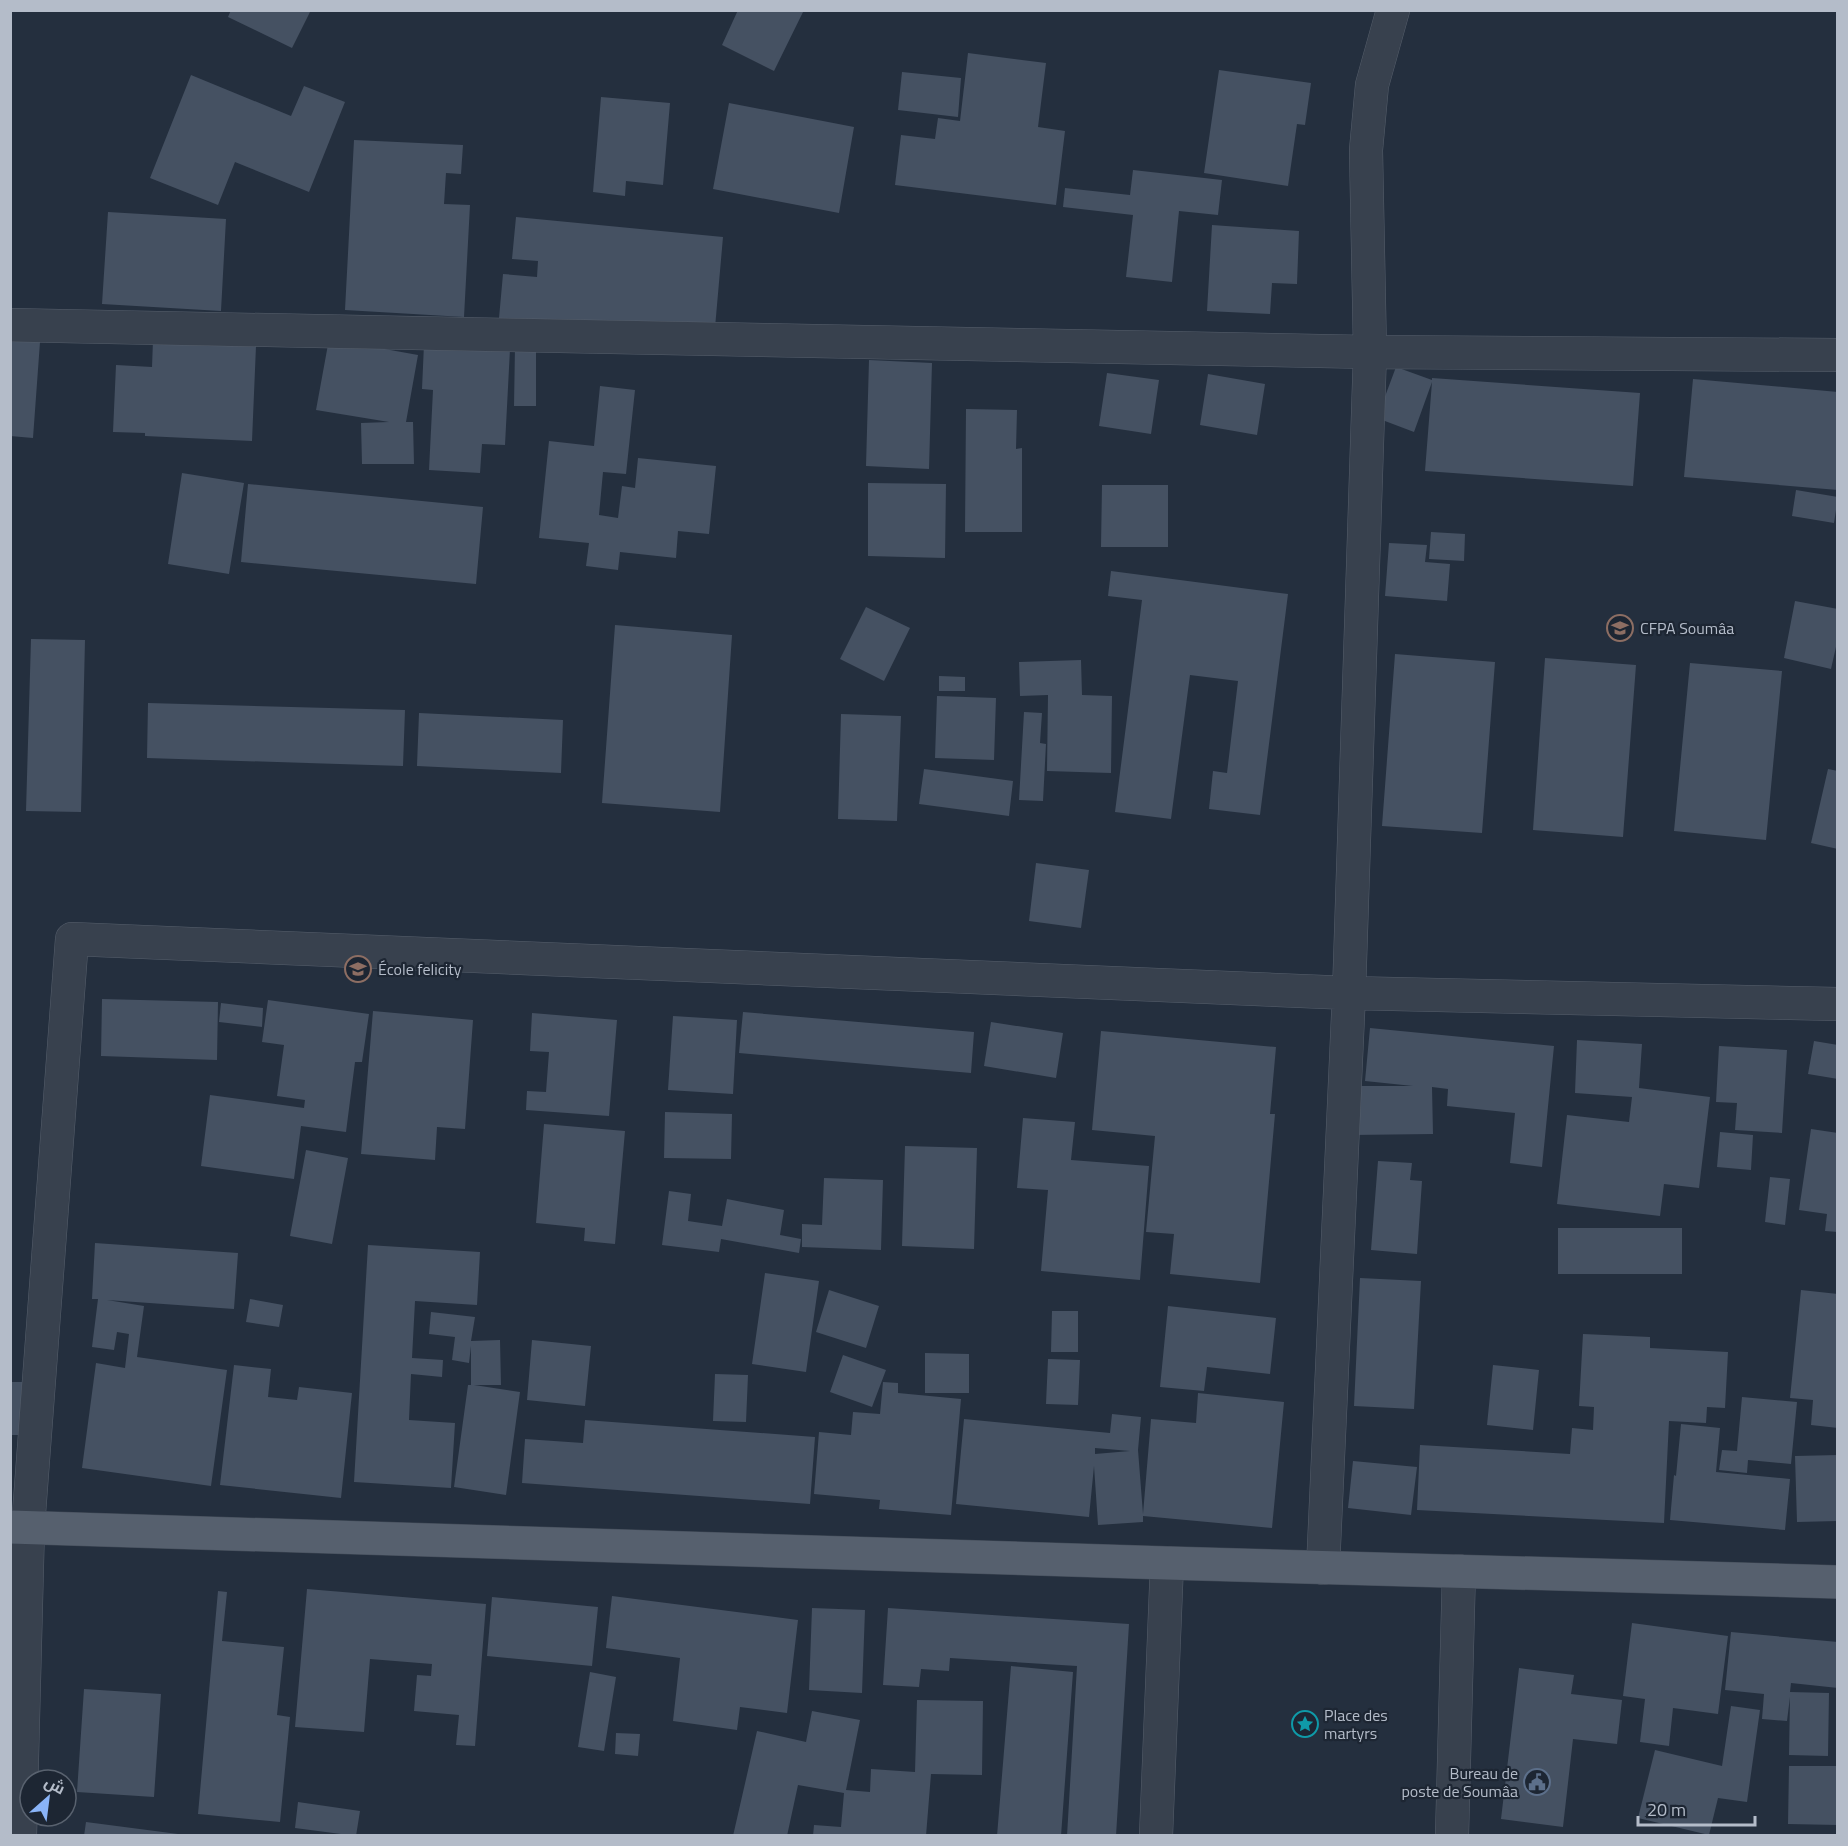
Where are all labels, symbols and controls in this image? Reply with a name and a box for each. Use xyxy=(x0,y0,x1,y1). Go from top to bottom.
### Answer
school or university icon: CFPA Soumâa xyxy=(1605,613,1635,643)
place label: CFPA Soumâa xyxy=(1640,616,1734,640)
school or university icon: École felicity xyxy=(343,954,373,984)
place label: École felicity xyxy=(378,957,462,981)
place label: Place des martyrs xyxy=(1324,1703,1388,1745)
place icon: Place des martyrs xyxy=(1290,1709,1320,1739)
place label: Bureau de poste de Soumâa xyxy=(1401,1761,1518,1803)
public building icon: Bureau de poste de Soumâa xyxy=(1522,1767,1552,1797)
north arrow xyxy=(18,1768,78,1828)
text: ش xyxy=(40,1769,70,1800)
scale bar xyxy=(1638,1789,1755,1827)
text: 20 m xyxy=(1647,1796,1686,1823)

